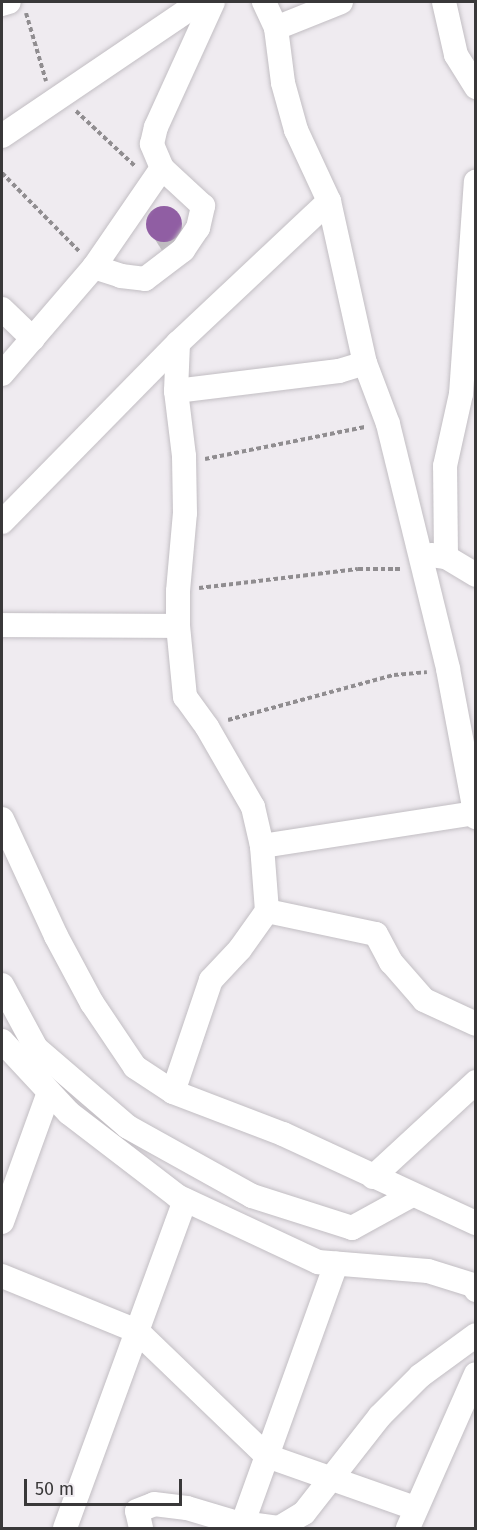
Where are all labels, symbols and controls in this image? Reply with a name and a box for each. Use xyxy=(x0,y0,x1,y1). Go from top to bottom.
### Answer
scale bar xyxy=(27,1467,184,1505)
text: 50 m xyxy=(35,1478,74,1500)

